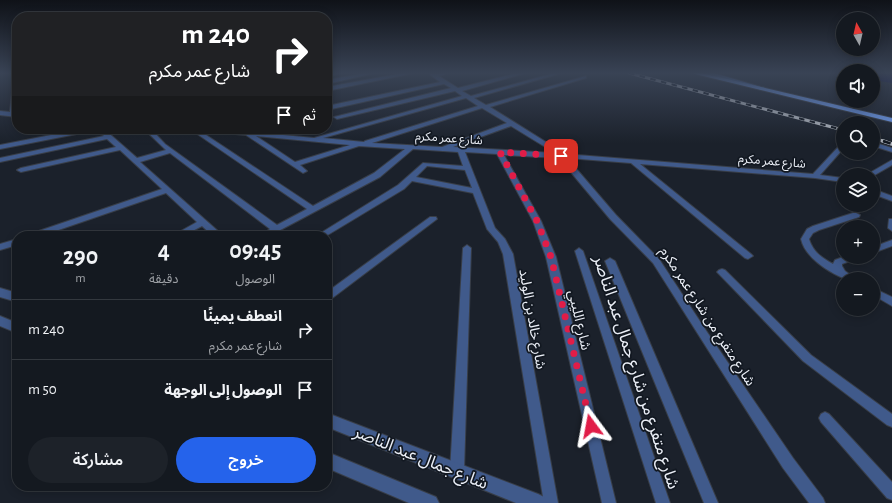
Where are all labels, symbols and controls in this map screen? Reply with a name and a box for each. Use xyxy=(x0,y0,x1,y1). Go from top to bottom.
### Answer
north arrow xyxy=(836,12,880,56)
map controls xyxy=(836,12,880,316)
text: 240 m xyxy=(181,21,250,49)
icon: right xyxy=(264,28,316,80)
text: شارع عمر مكرم xyxy=(149,63,250,81)
button: sound xyxy=(836,64,880,108)
icon: arrive xyxy=(273,104,295,126)
text: ثم xyxy=(303,108,316,123)
button: search xyxy=(836,116,880,160)
street label: شارع عمر مكرم xyxy=(415,130,483,149)
pin xyxy=(544,139,578,173)
icon: arrive xyxy=(550,145,572,167)
street label: شارع عمر مكرم xyxy=(738,152,806,173)
button: layers xyxy=(836,168,880,212)
button: + xyxy=(836,220,880,264)
text: 4 xyxy=(158,239,170,263)
text: 09:45 xyxy=(229,239,281,263)
street label: شارع متفرع من شارع عمر مكرم xyxy=(654,244,757,390)
text: 290 xyxy=(63,245,98,269)
street label: شارع متفرع من شارع جمال عبد الناصر xyxy=(586,252,682,492)
street label: شارع خالد بن الوليد xyxy=(513,268,548,371)
text: m xyxy=(75,272,86,285)
button: − xyxy=(836,272,880,316)
text: دقيقة xyxy=(149,273,179,286)
text: الوصول xyxy=(235,273,275,286)
street label: شارع الليبي xyxy=(562,289,593,352)
text: انعطف يمينًا xyxy=(203,309,282,324)
icon: right xyxy=(294,319,316,341)
text: 240 m xyxy=(28,322,64,337)
text: شارع عمر مكرم xyxy=(209,340,282,353)
icon: arrive xyxy=(294,379,316,401)
text: 50 m xyxy=(28,382,57,397)
text: الوصول إلى الوجهة xyxy=(164,383,282,398)
position arrow xyxy=(570,405,612,447)
street label: شارع جمال عبد الناصر xyxy=(349,422,490,496)
button: مشاركة xyxy=(28,437,168,483)
button: خروج xyxy=(176,437,316,483)

